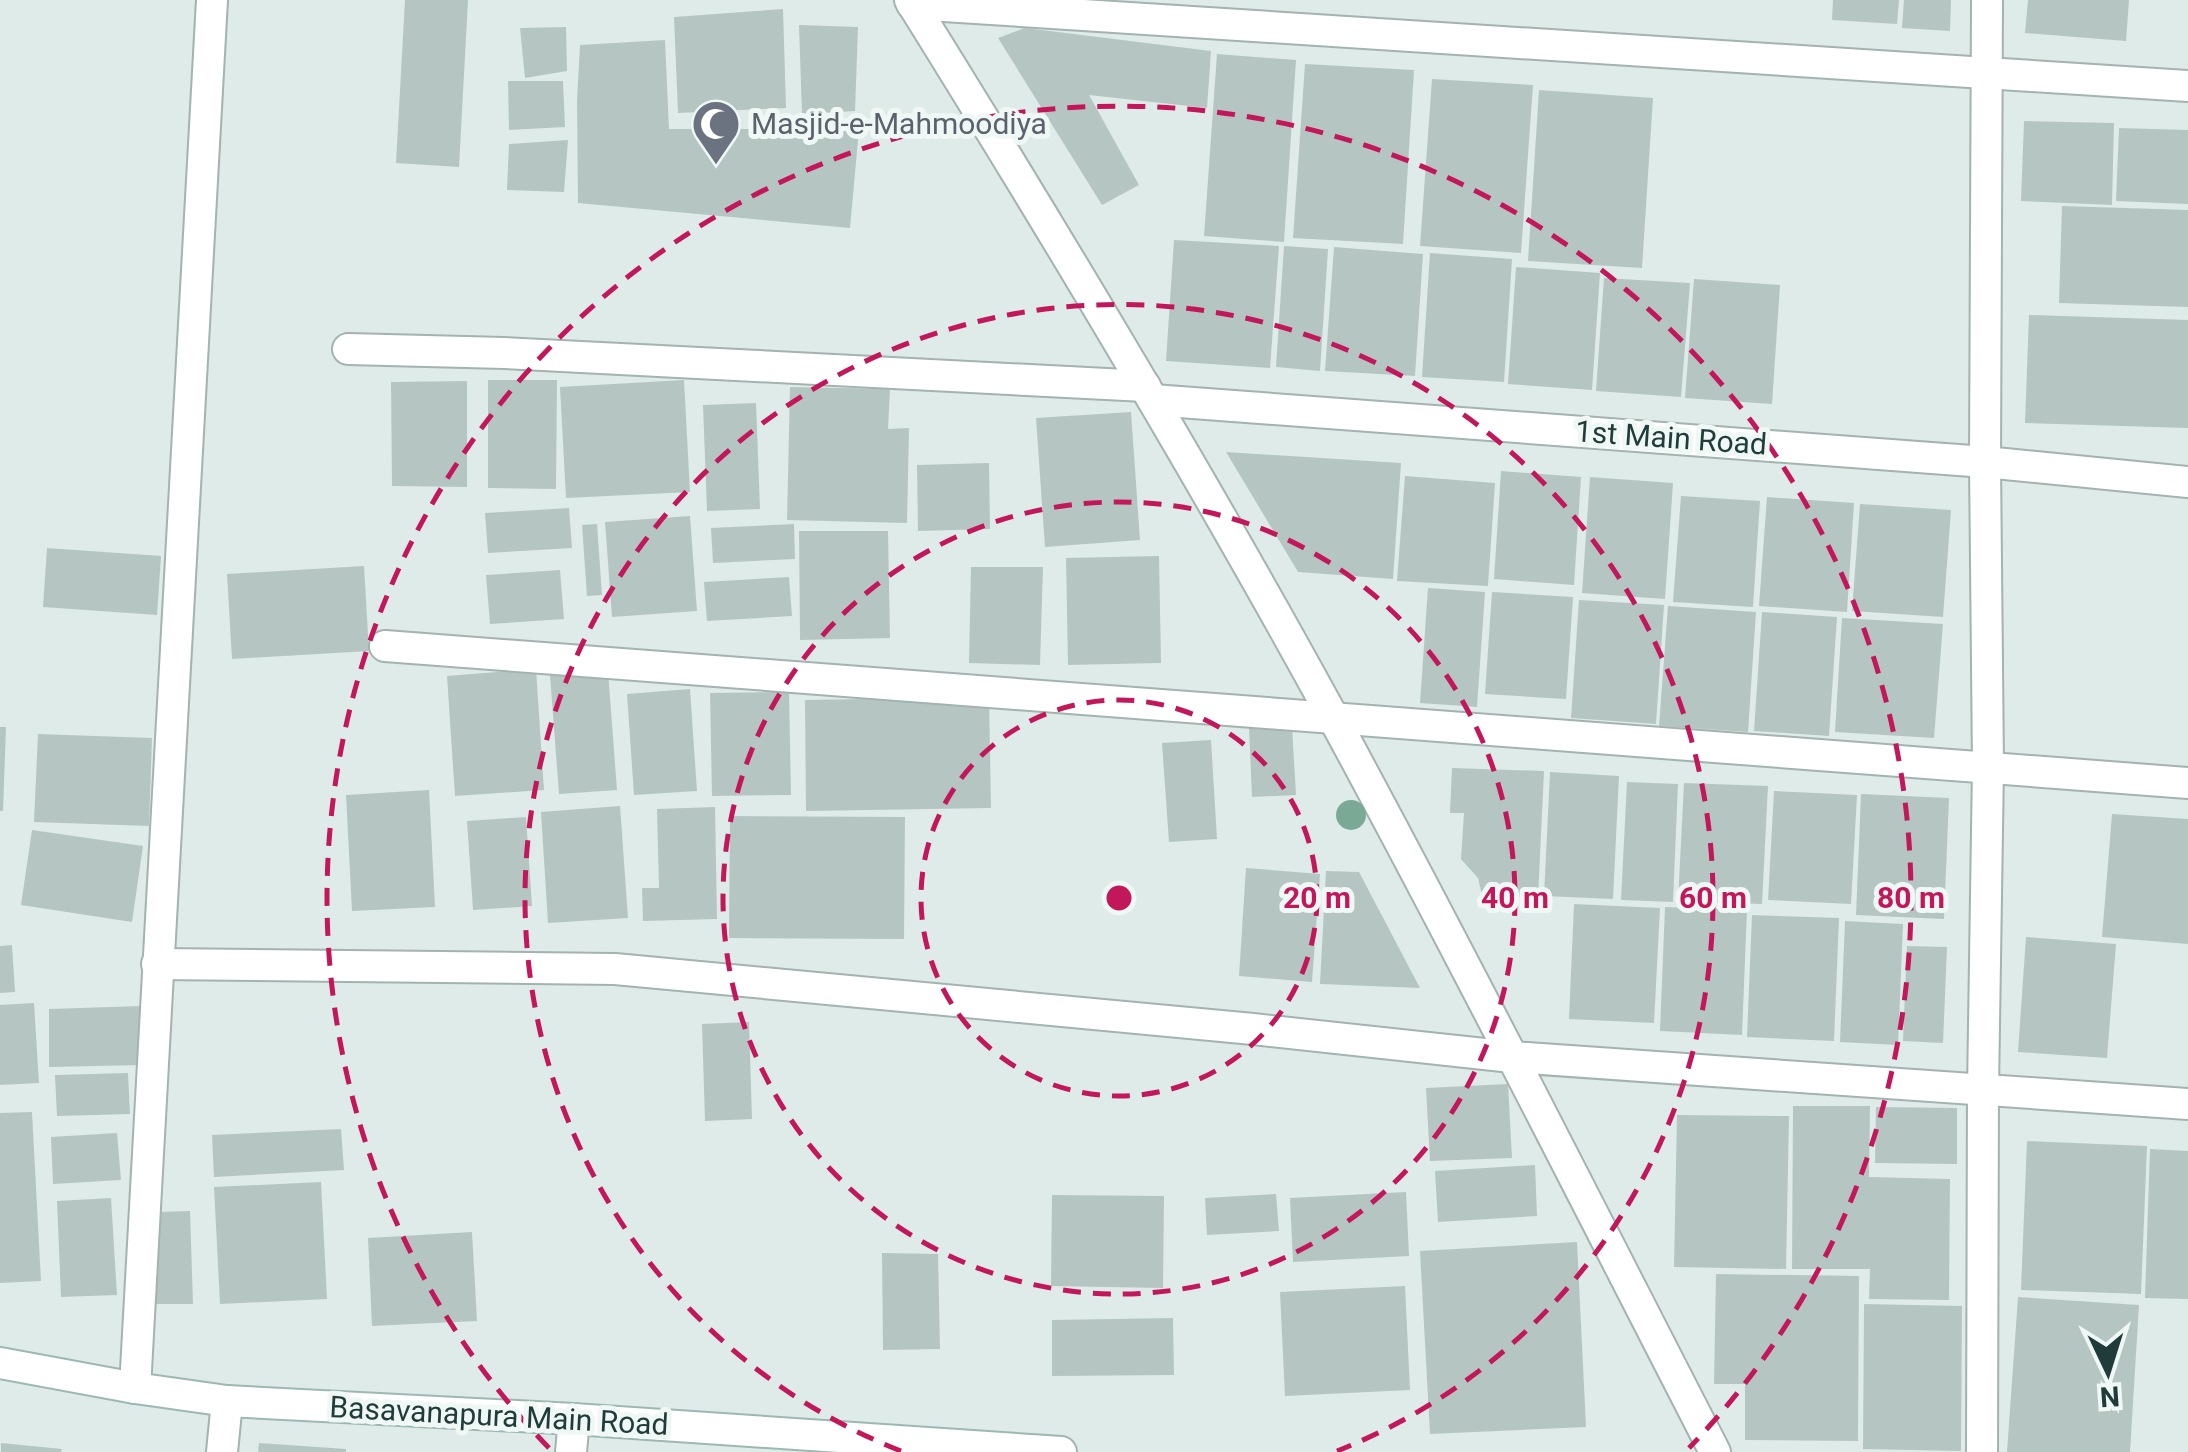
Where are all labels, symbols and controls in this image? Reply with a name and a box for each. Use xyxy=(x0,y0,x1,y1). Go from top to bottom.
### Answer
mosque icon: Masjid-e-Mahmoodiya xyxy=(690,98,742,166)
place label: Masjid-e-Mahmoodiya xyxy=(751,106,1047,141)
street label: 1st Main Road xyxy=(1574,413,1768,462)
centre of rings xyxy=(1101,880,1137,916)
text: 20 m xyxy=(1283,880,1351,915)
text: 40 m xyxy=(1481,880,1549,915)
text: 60 m xyxy=(1679,880,1747,915)
text: 80 m xyxy=(1877,880,1945,915)
north arrow xyxy=(2058,1322,2158,1422)
text: N xyxy=(2099,1379,2121,1414)
street label: Basavanapura Main Road xyxy=(329,1389,669,1442)

